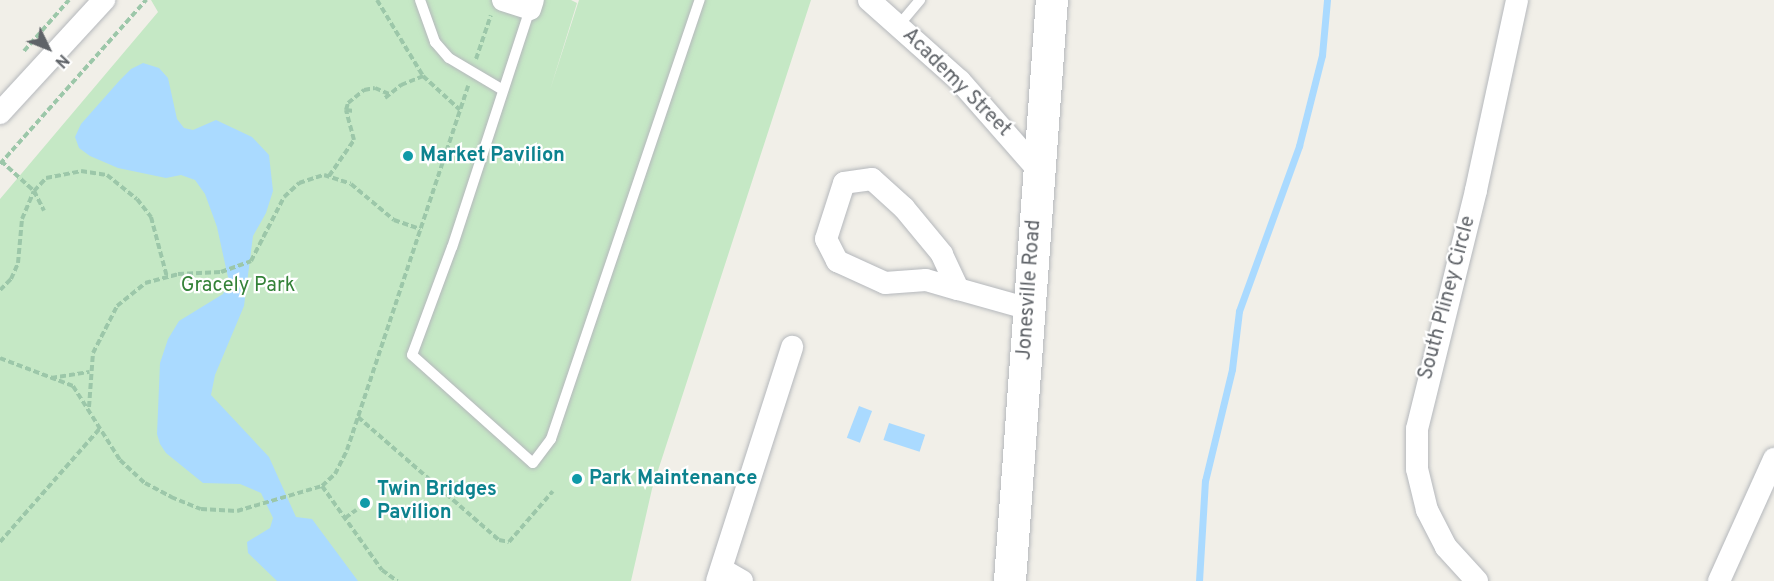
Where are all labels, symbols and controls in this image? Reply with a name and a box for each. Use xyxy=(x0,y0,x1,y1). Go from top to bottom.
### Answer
north arrow xyxy=(18,18,78,78)
street label: Academy Street xyxy=(897,24,1015,142)
text: N xyxy=(50,49,72,71)
place label: Market Pavilion xyxy=(420,144,565,168)
marker: Market Pavilion xyxy=(401,149,415,163)
street label: South Pliney Circle xyxy=(1415,213,1481,383)
street label: Jonesville Road xyxy=(1013,219,1047,361)
park label: Gracely Park xyxy=(181,274,295,298)
place label: Park Maintenance xyxy=(589,467,757,491)
marker: Park Maintenance xyxy=(570,472,584,486)
place label: Twin Bridges Pavilion xyxy=(377,479,497,526)
marker: Twin Bridges Pavilion xyxy=(358,496,372,510)

